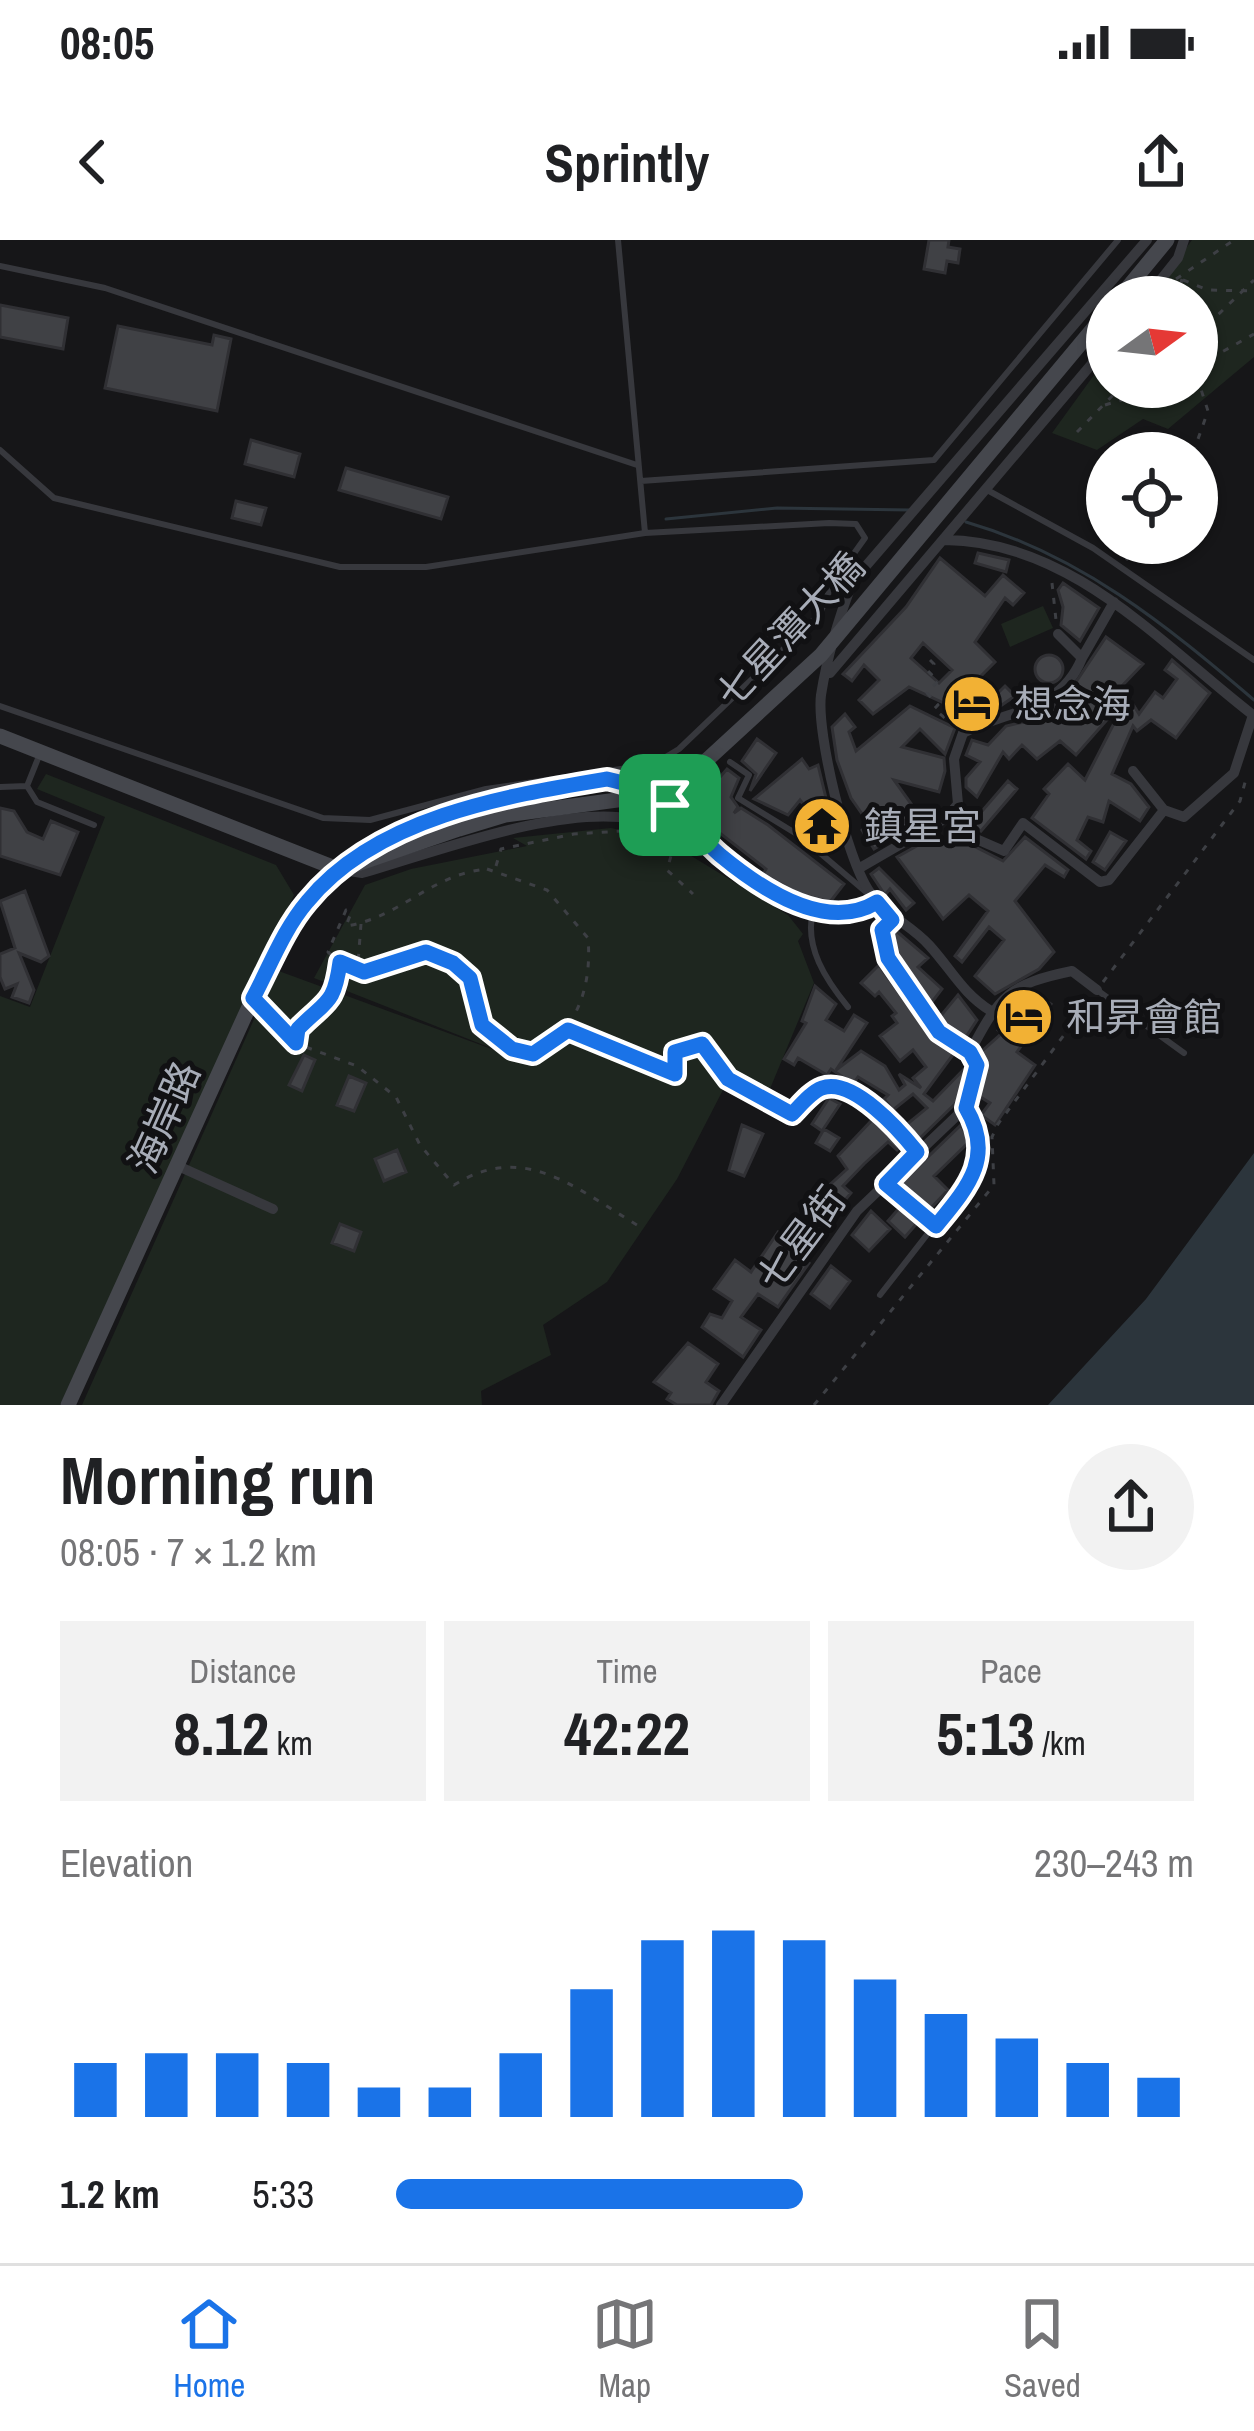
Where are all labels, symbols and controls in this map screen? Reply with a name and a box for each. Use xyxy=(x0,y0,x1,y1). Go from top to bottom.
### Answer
text: 08:05 xyxy=(60,12,154,73)
text: Sprintly xyxy=(545,126,709,199)
icon: back xyxy=(60,129,126,195)
icon: share xyxy=(1128,129,1194,195)
north arrow xyxy=(1086,276,1218,408)
map controls xyxy=(1086,276,1218,564)
button: locate xyxy=(1086,432,1218,564)
street label: 七星潭大橋 xyxy=(704,541,876,719)
hotel icon: 想念海 xyxy=(941,673,1003,735)
place label: 想念海 xyxy=(1014,678,1131,730)
pin xyxy=(619,754,721,856)
icon: arrive xyxy=(637,772,703,838)
temple icon: 鎮星宮 xyxy=(791,795,853,857)
place label: 鎮星宮 xyxy=(864,800,981,852)
hotel icon: 和昇會館 xyxy=(993,986,1055,1048)
place label: 和昇會館 xyxy=(1066,991,1222,1043)
street label: 海岸路 xyxy=(116,1053,212,1181)
street label: 七星街 xyxy=(745,1176,857,1300)
text: Morning run xyxy=(60,1436,376,1525)
button: share xyxy=(1068,1444,1194,1570)
text: 08:05 · 7 × 1.2 km xyxy=(60,1526,317,1578)
text: Distance xyxy=(190,1649,296,1693)
text: Time xyxy=(596,1649,658,1693)
text: Pace xyxy=(980,1649,1042,1693)
text: 8.12 xyxy=(173,1693,269,1774)
text: 42:22 xyxy=(564,1693,690,1774)
text: 5:13 xyxy=(936,1693,1035,1774)
text: km xyxy=(269,1721,313,1765)
text: /km xyxy=(1035,1721,1086,1765)
text: Elevation xyxy=(60,1837,193,1889)
text: 230–243 m xyxy=(1034,1837,1194,1889)
text: 1.2 km xyxy=(60,2168,160,2220)
text: 5:33 xyxy=(252,2168,314,2220)
tab: Home xyxy=(173,2291,245,2407)
tab: Map xyxy=(592,2291,658,2407)
tab: Saved xyxy=(1004,2291,1081,2407)

